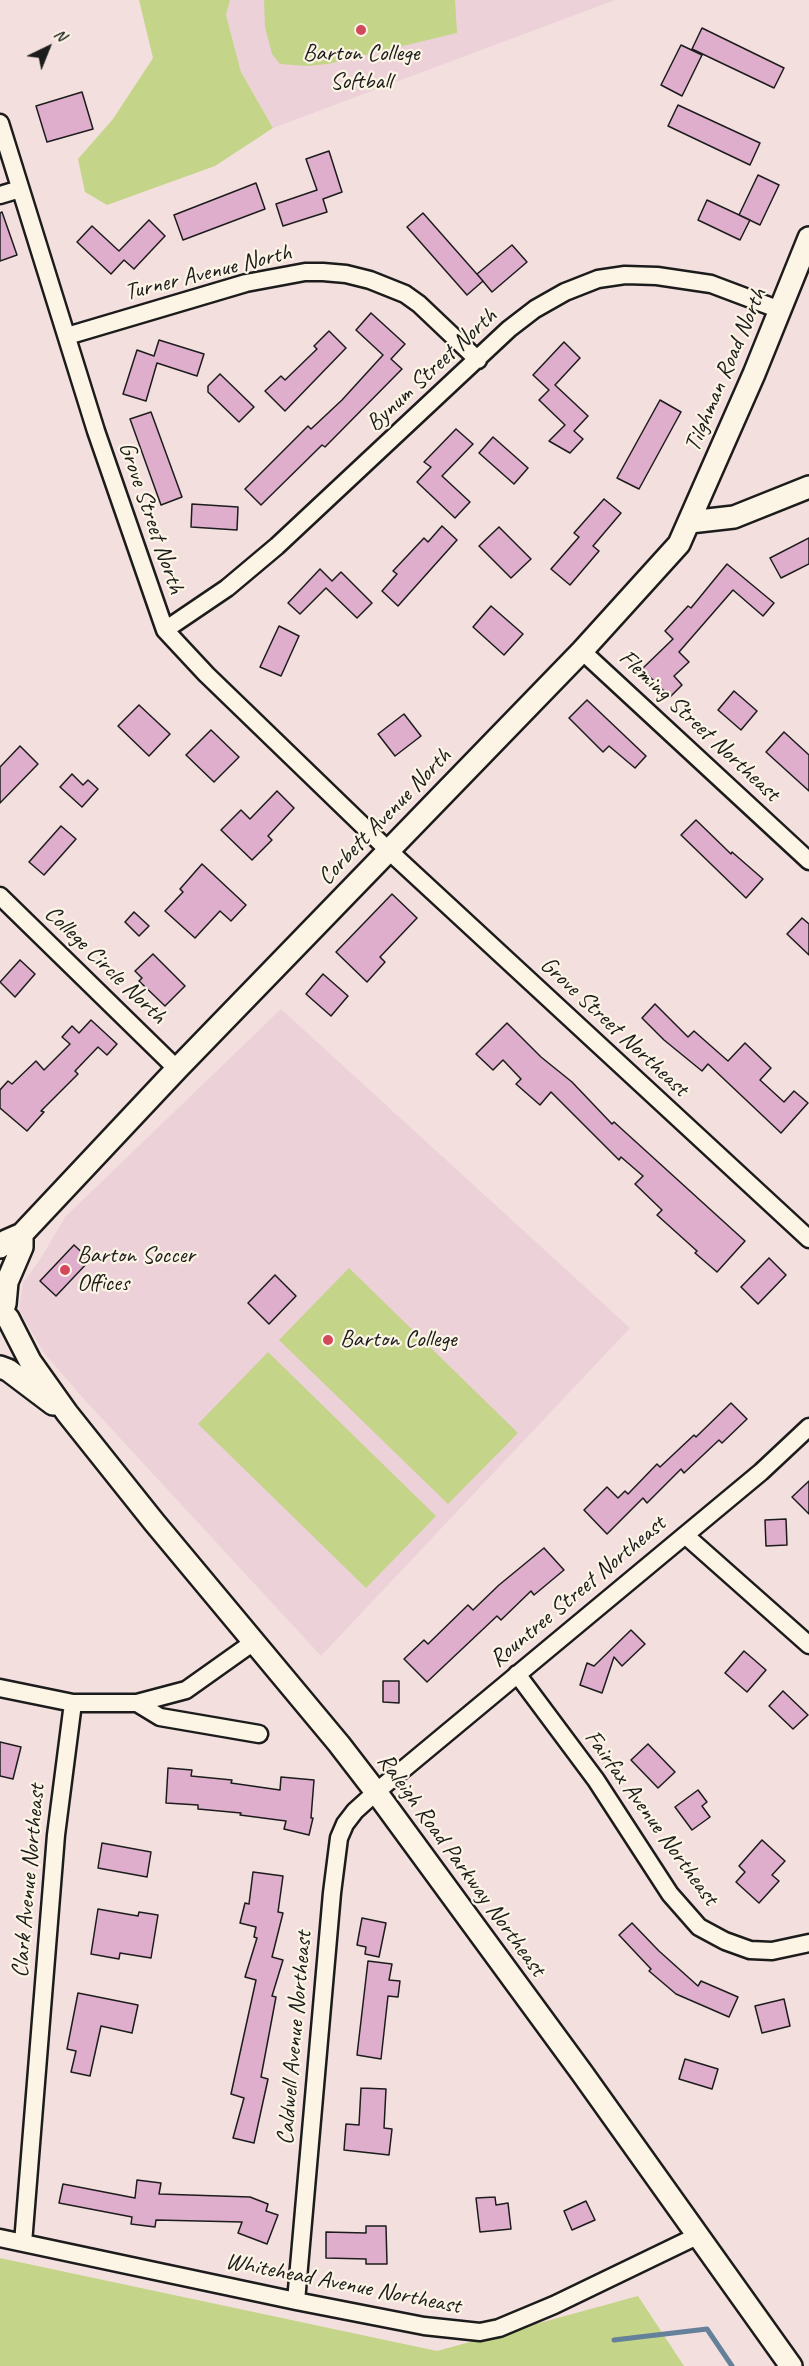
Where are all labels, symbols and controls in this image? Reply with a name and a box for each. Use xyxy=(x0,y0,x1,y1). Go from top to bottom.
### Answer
north arrow xyxy=(18,18,78,78)
marker: Barton College Softball xyxy=(354,23,368,37)
text: N xyxy=(50,24,71,46)
place label: Barton College Softball xyxy=(303,40,419,96)
street label: Turner Avenue North xyxy=(122,238,294,308)
street label: Tilghman Road North xyxy=(679,284,773,456)
street label: Bynum Street North xyxy=(361,302,503,438)
street label: Grove Street North xyxy=(112,438,190,598)
street label: Fleming Street Northeast xyxy=(612,644,786,808)
street label: Corbett Avenue North xyxy=(312,742,458,892)
street label: College Circle North xyxy=(38,900,172,1030)
street label: Grove Street Northeast xyxy=(534,951,694,1103)
place label: Barton Soccer Offices xyxy=(77,1242,195,1298)
marker: Barton Soccer Offices xyxy=(58,1263,72,1277)
place label: Barton College xyxy=(340,1326,457,1354)
marker: Barton College xyxy=(321,1333,335,1347)
street label: Rountree Street Northeast xyxy=(484,1510,672,1674)
street label: Fairfax Avenue Northeast xyxy=(578,1725,724,1911)
street label: Raleigh Road Parkway Northeast xyxy=(370,1748,552,1982)
street label: Clark Avenue Northeast xyxy=(6,1783,52,1979)
street label: Caldwell Avenue Northeast xyxy=(271,1930,319,2146)
street label: Whitehead Avenue Northeast xyxy=(223,2247,463,2321)

